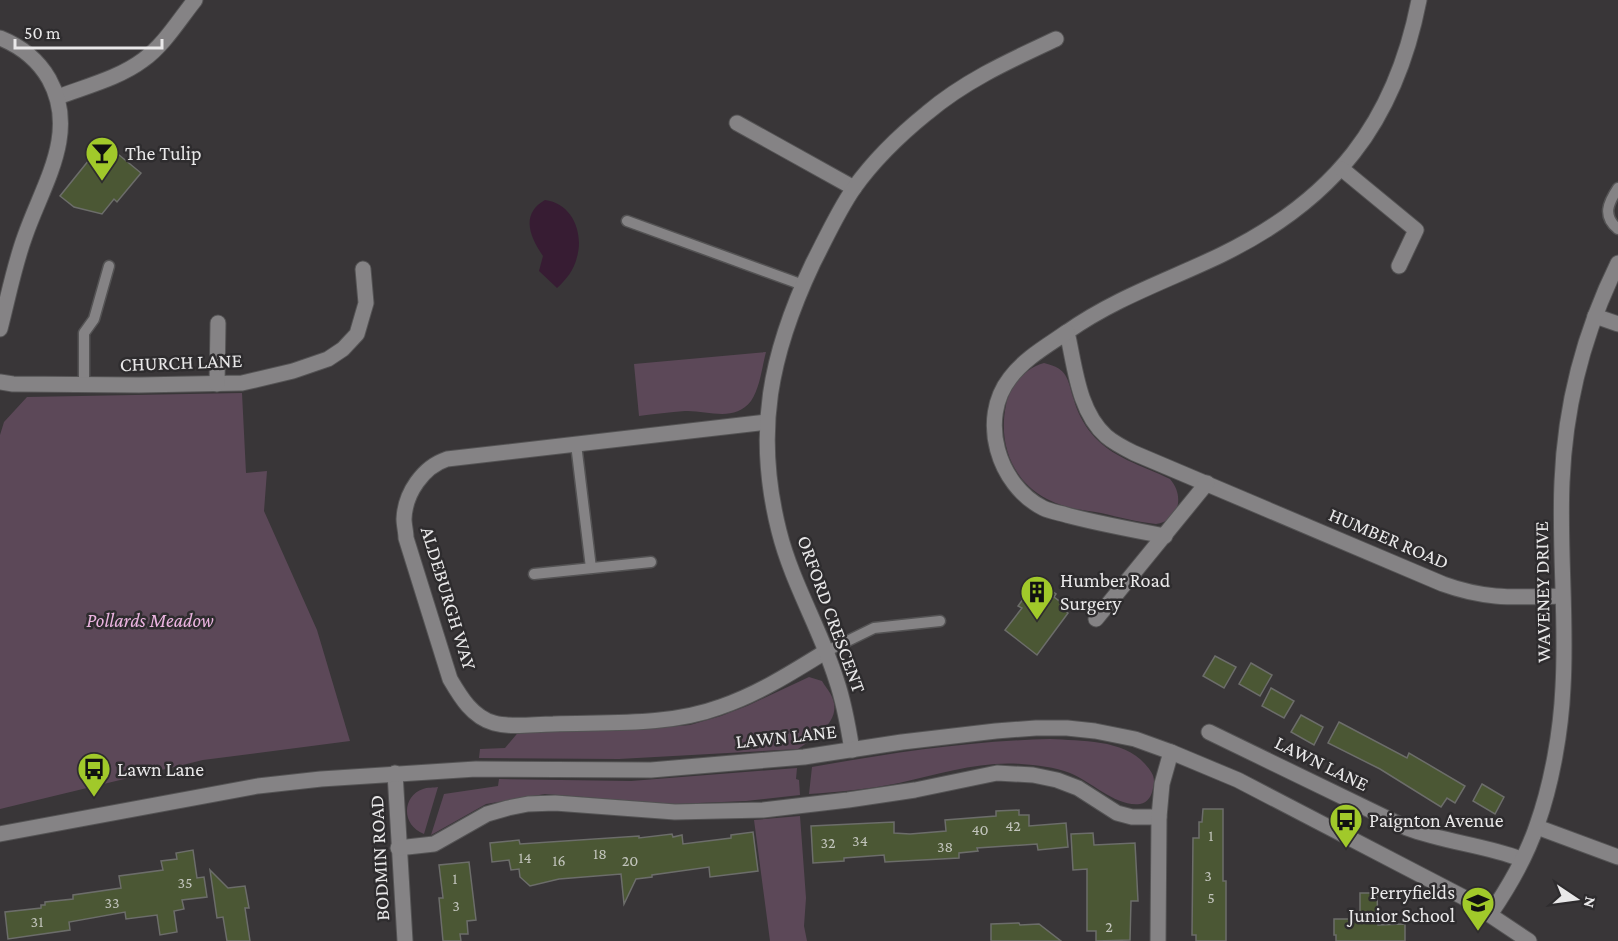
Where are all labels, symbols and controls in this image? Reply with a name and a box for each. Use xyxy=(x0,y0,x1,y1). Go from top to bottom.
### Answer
scale bar xyxy=(15,12,162,50)
text: 50 m xyxy=(24,23,61,43)
bar icon: The Tulip xyxy=(84,135,120,182)
place label: The Tulip xyxy=(125,142,202,165)
street label: CHURCH LANE xyxy=(119,349,243,375)
street label: HUMBER ROAD xyxy=(1326,503,1452,573)
street label: WAVENEY DRIVE xyxy=(1530,521,1554,663)
street label: ALDEBURGH WAY xyxy=(417,524,481,673)
street label: ORFORD CRESCENT xyxy=(793,532,871,696)
place label: Humber Road Surgery xyxy=(1060,569,1171,615)
building icon: Humber Road Surgery xyxy=(1019,574,1055,621)
park label: Pollards Meadow xyxy=(86,609,214,631)
street label: LAWN LANE xyxy=(734,720,838,752)
street label: LAWN LANE xyxy=(1272,731,1373,795)
bus stop icon: Lawn Lane xyxy=(76,751,112,798)
place label: Lawn Lane xyxy=(117,758,204,780)
street label: BODMIN ROAD xyxy=(365,794,393,922)
bus stop icon: Paignton Avenue xyxy=(1328,802,1364,849)
place label: Paignton Avenue xyxy=(1369,809,1504,832)
house number: 42 xyxy=(1005,817,1021,834)
house number: 40 xyxy=(971,821,989,838)
house number: 1 xyxy=(1208,827,1214,844)
house number: 34 xyxy=(852,832,868,849)
house number: 32 xyxy=(820,834,836,851)
house number: 38 xyxy=(937,838,953,855)
house number: 18 xyxy=(593,845,607,862)
house number: 14 xyxy=(518,849,532,866)
house number: 16 xyxy=(552,852,566,869)
house number: 20 xyxy=(622,852,638,869)
house number: 3 xyxy=(1204,867,1212,884)
north arrow xyxy=(1546,869,1606,929)
house number: 1 xyxy=(452,870,458,887)
house number: 35 xyxy=(177,874,193,891)
place label: Perryfields Junior School xyxy=(1346,881,1455,927)
school or university icon: Perryfields Junior School xyxy=(1460,885,1496,932)
house number: 5 xyxy=(1207,889,1215,906)
house number: 33 xyxy=(104,894,120,911)
text: N xyxy=(1581,895,1600,910)
house number: 3 xyxy=(452,897,460,914)
house number: 31 xyxy=(31,913,43,930)
house number: 2 xyxy=(1105,918,1113,935)

